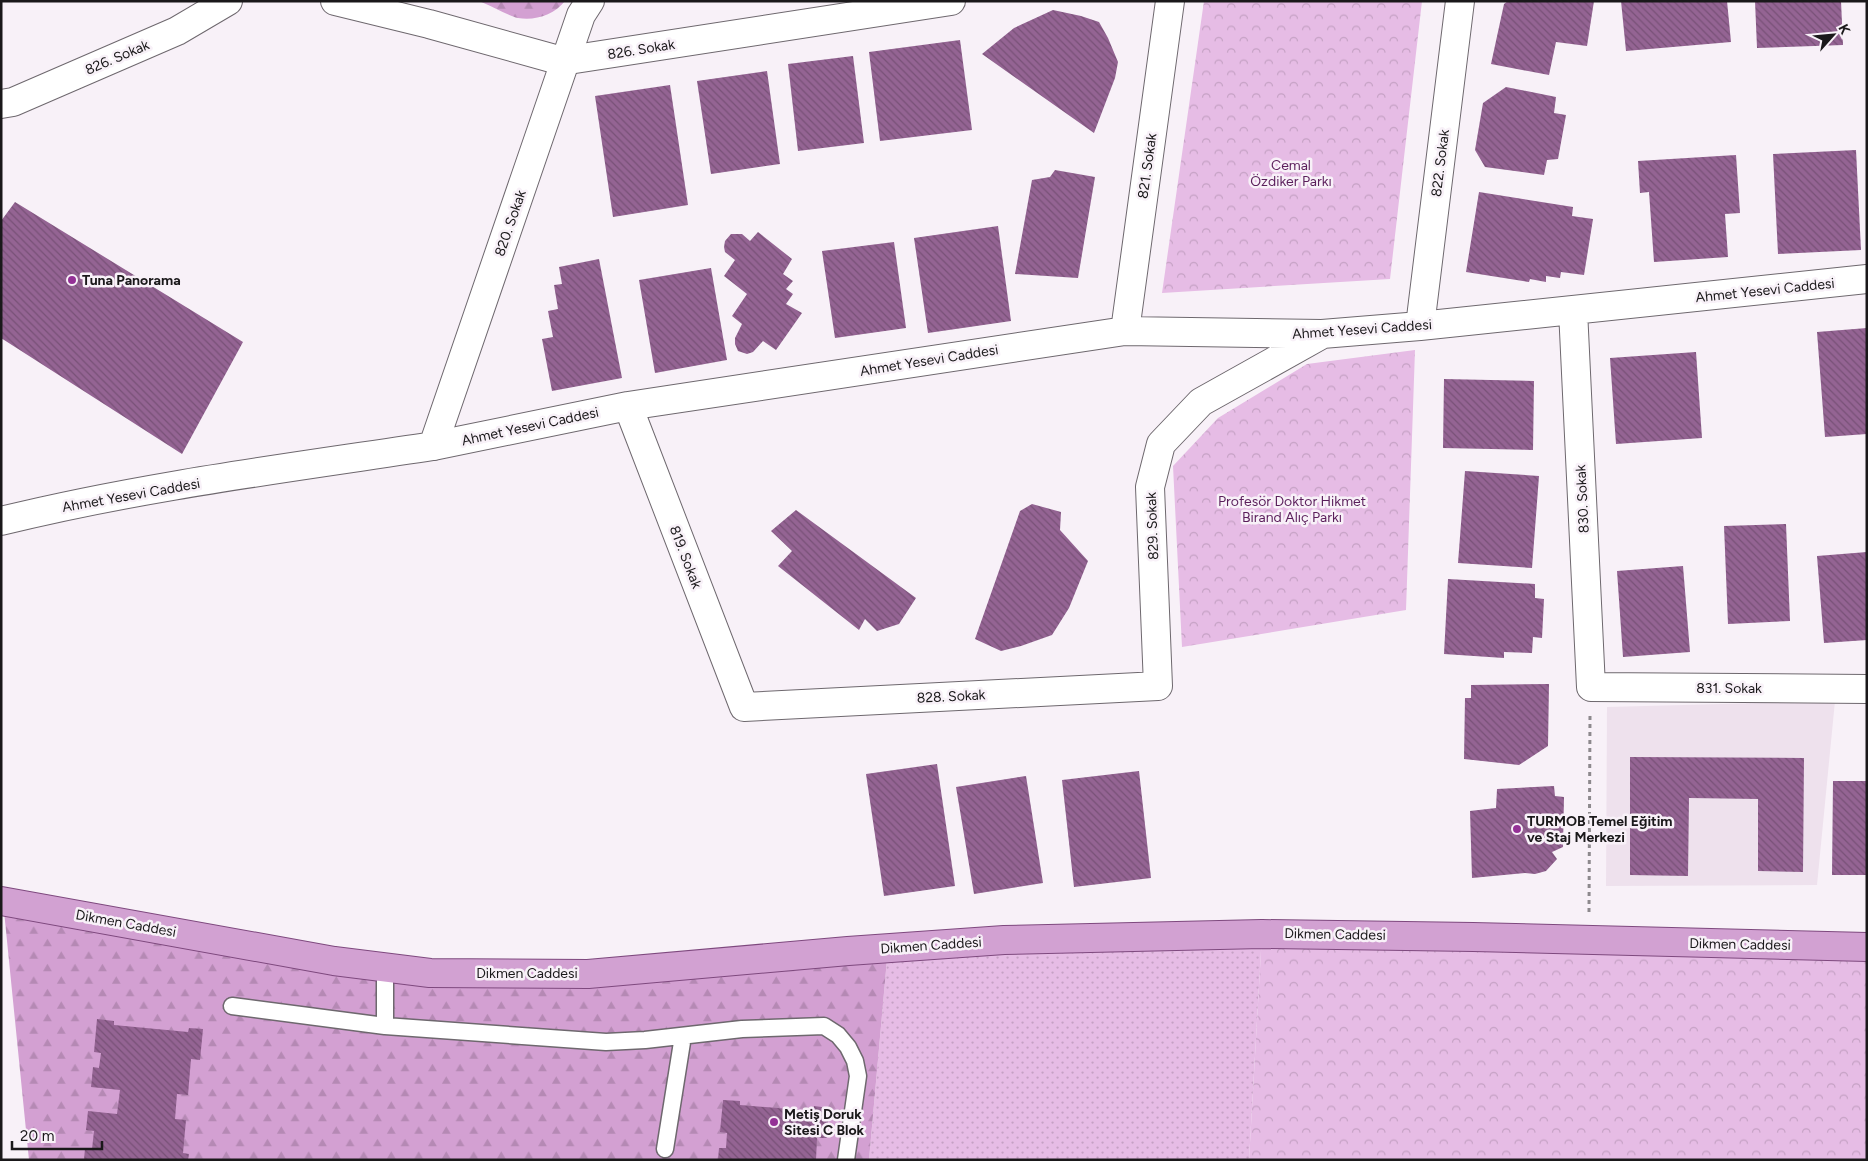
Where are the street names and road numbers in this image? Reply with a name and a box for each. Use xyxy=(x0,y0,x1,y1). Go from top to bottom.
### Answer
street label: 826. Sokak xyxy=(83,36,152,79)
street label: 826. Sokak xyxy=(606,36,676,63)
street label: 822. Sokak xyxy=(1428,128,1453,198)
street label: 821. Sokak xyxy=(1134,132,1161,200)
street label: 820. Sokak xyxy=(491,188,530,259)
street label: Ahmet Yesevi Caddesi xyxy=(1695,275,1836,306)
street label: Ahmet Yesevi Caddesi xyxy=(1292,316,1432,343)
street label: Ahmet Yesevi Caddesi xyxy=(859,341,999,380)
street label: Ahmet Yesevi Caddesi xyxy=(460,404,600,449)
street label: 830. Sokak xyxy=(1572,464,1593,534)
street label: Ahmet Yesevi Caddesi xyxy=(61,475,201,516)
street label: 829. Sokak xyxy=(1143,492,1162,560)
street label: 819. Sokak xyxy=(666,523,705,591)
street label: 831. Sokak xyxy=(1696,680,1762,697)
street label: 828. Sokak xyxy=(916,686,986,707)
street label: Dikmen Caddesi xyxy=(74,906,177,941)
street label: Dikmen Caddesi xyxy=(1284,925,1386,944)
street label: Dikmen Caddesi xyxy=(880,933,982,958)
street label: Dikmen Caddesi xyxy=(1689,935,1791,954)
street label: Dikmen Caddesi xyxy=(476,965,578,982)

